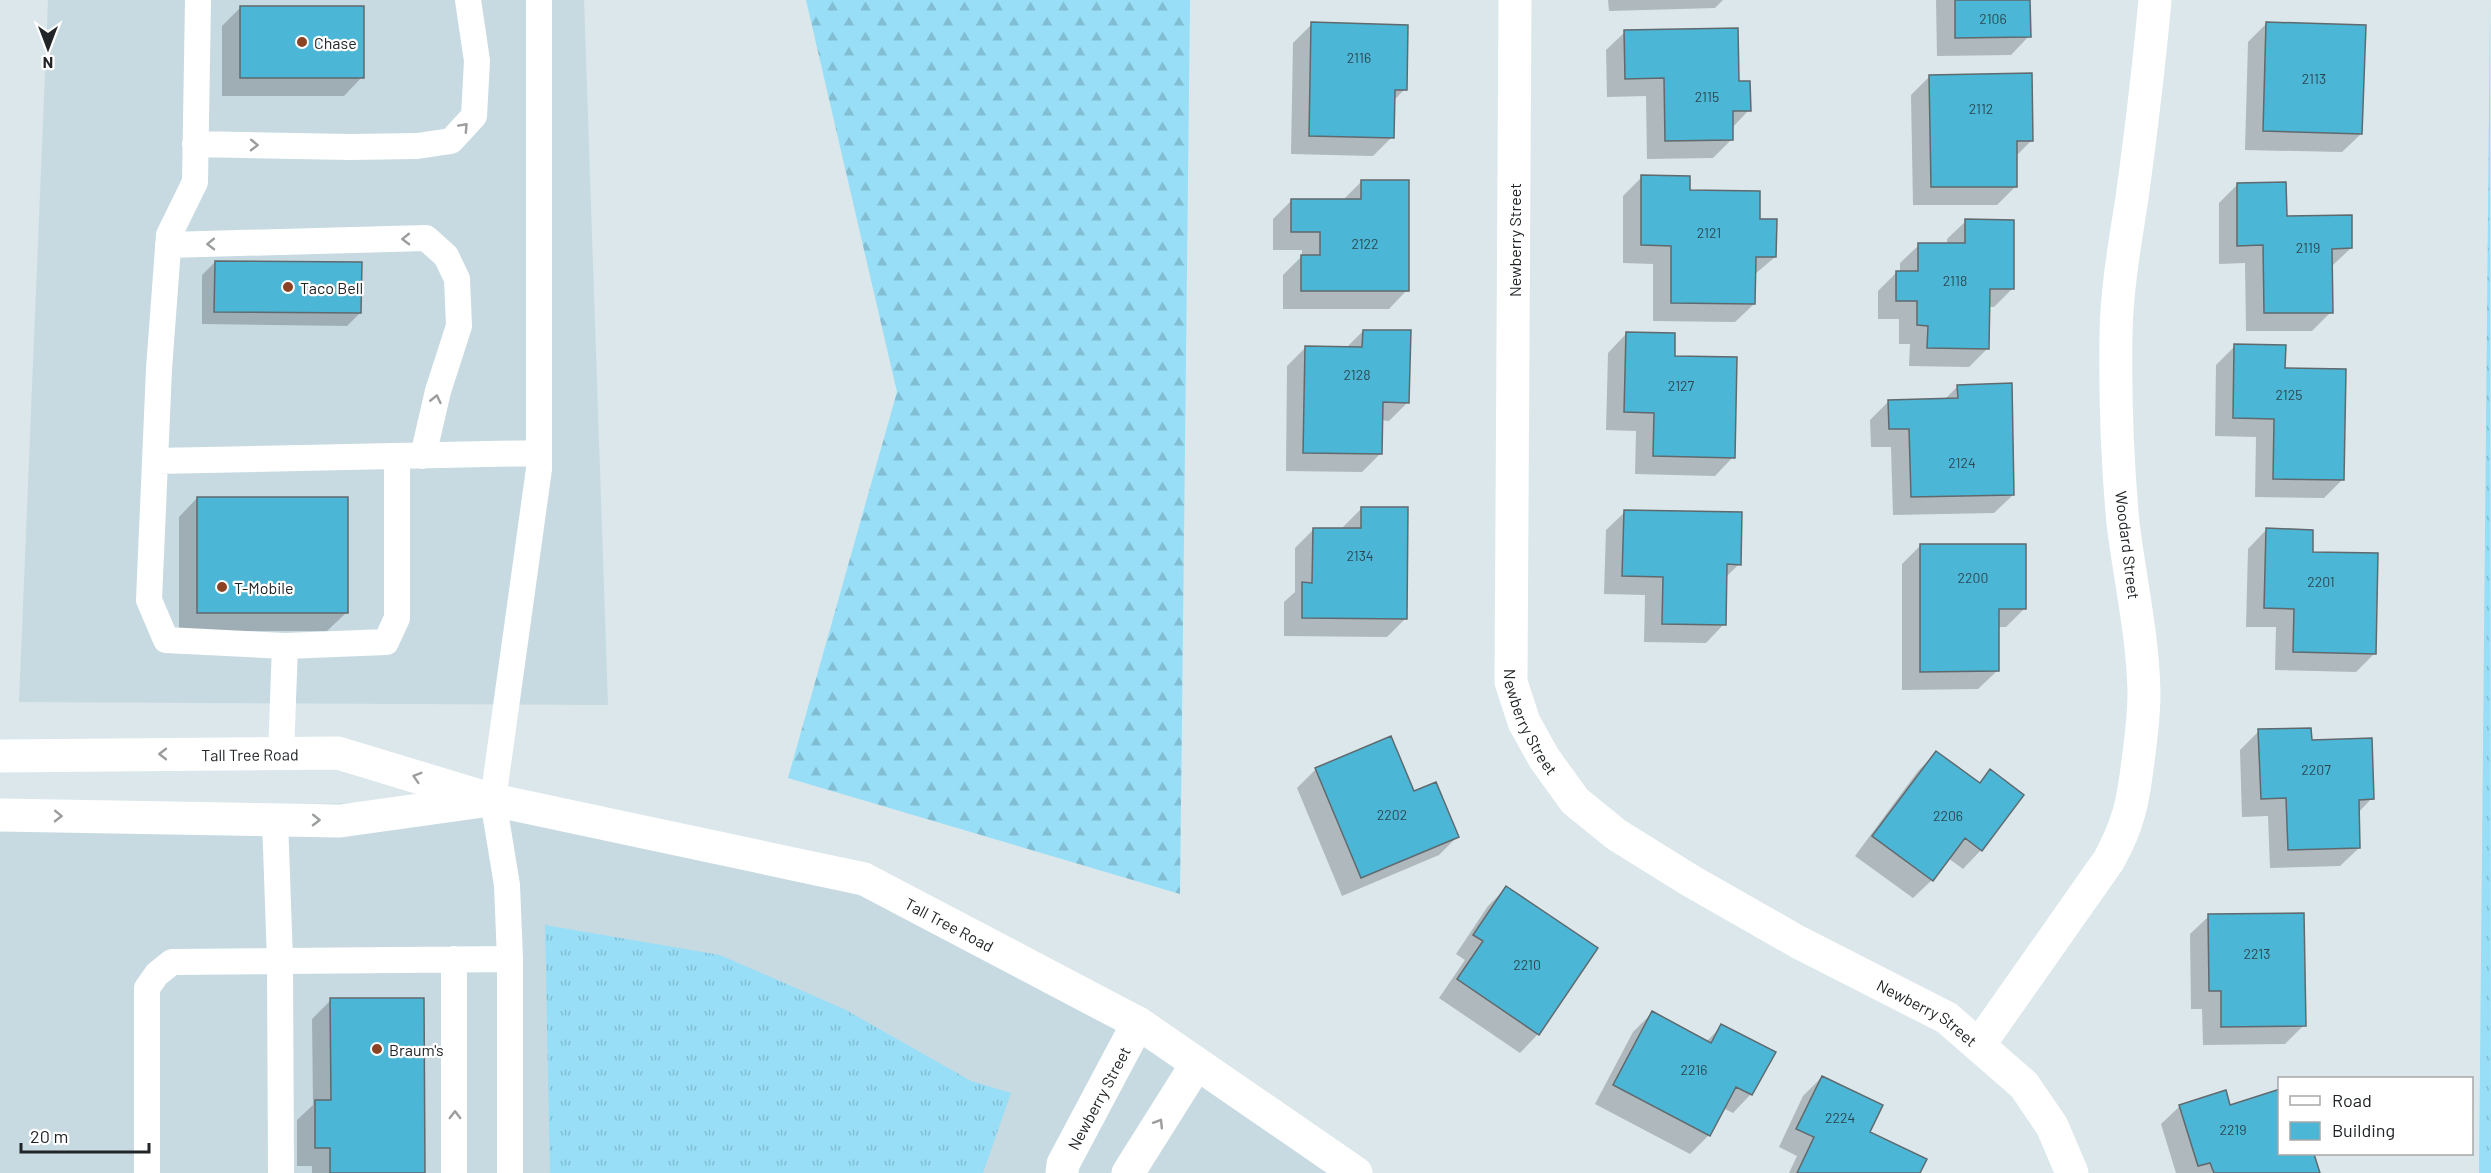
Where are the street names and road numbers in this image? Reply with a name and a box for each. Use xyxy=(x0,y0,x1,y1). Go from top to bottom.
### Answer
street label: Newberry Street xyxy=(1505,183,1524,297)
street label: Woodard Street xyxy=(2112,490,2144,600)
street label: Newberry Street xyxy=(1501,669,1562,778)
street label: Tall Tree Road xyxy=(201,744,299,764)
street label: Tall Tree Road xyxy=(902,893,997,955)
street label: Newberry Street xyxy=(1874,975,1981,1050)
street label: Newberry Street xyxy=(1063,1043,1133,1153)

